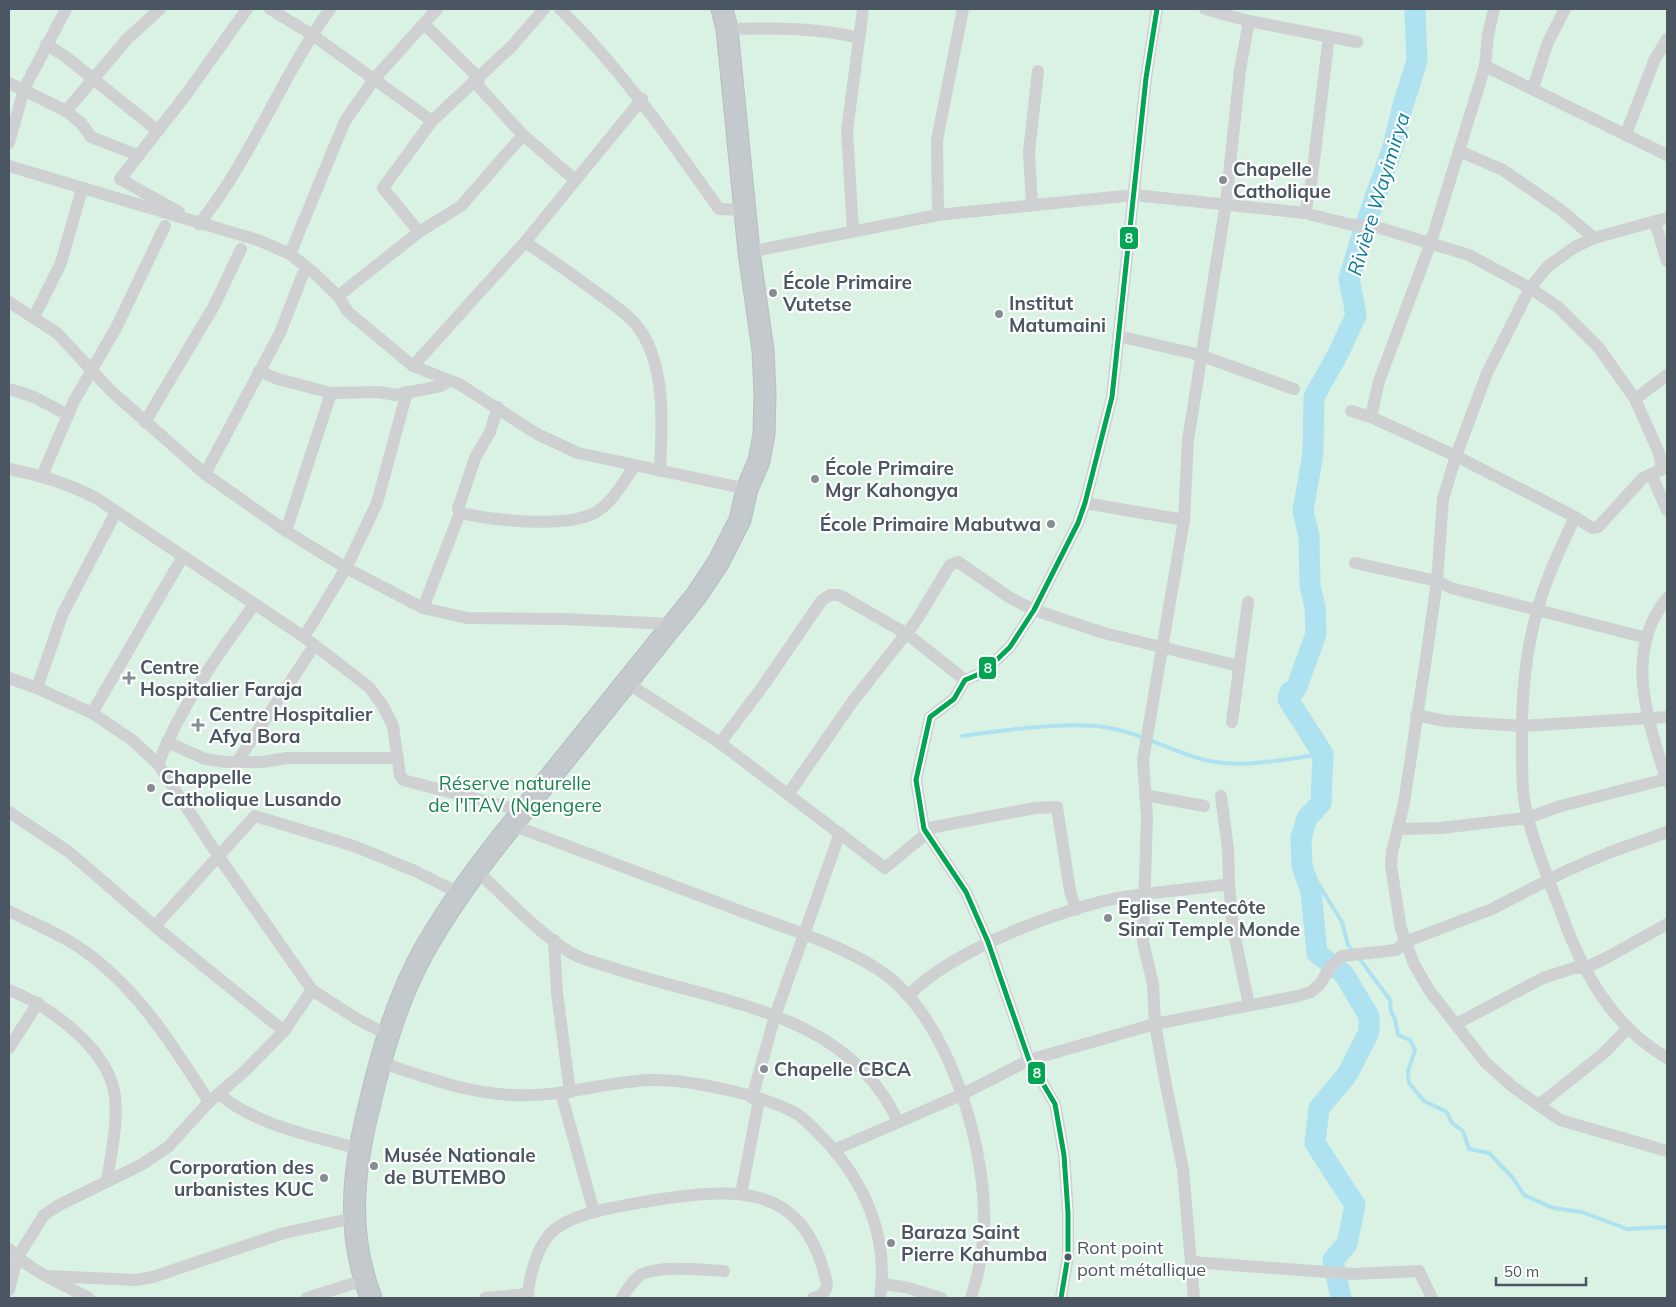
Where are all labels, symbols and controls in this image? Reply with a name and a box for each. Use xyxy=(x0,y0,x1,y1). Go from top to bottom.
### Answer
water label: Rivière Wayimirya xyxy=(1341,110,1415,278)
place label: Chapelle Catholique xyxy=(1233,157,1331,203)
marker: Chapelle Catholique xyxy=(1217,174,1229,186)
line badge: 8 xyxy=(1119,226,1139,250)
text: 8 xyxy=(1125,229,1133,247)
place label: École Primaire Vutetse xyxy=(782,270,912,316)
marker: École Primaire Vutetse xyxy=(767,287,779,299)
place label: Institut Matumaini xyxy=(1009,291,1106,337)
marker: Institut Matumaini xyxy=(993,308,1005,320)
place label: École Primaire Mgr Kahongya xyxy=(825,456,958,502)
marker: École Primaire Mgr Kahongya xyxy=(809,473,821,485)
place label: École Primaire Mabutwa xyxy=(820,512,1041,536)
marker: École Primaire Mabutwa xyxy=(1045,518,1057,530)
place label: Centre Hospitalier Faraja xyxy=(140,655,302,701)
line badge: 8 xyxy=(978,656,997,680)
text: 8 xyxy=(984,659,992,677)
marker: Centre Hospitalier Faraja xyxy=(122,671,136,685)
place label: Centre Hospitalier Afya Bora xyxy=(209,702,373,748)
marker: Centre Hospitalier Afya Bora xyxy=(191,718,205,732)
place label: Chappelle Catholique Lusando xyxy=(161,765,342,811)
park label: Réserve naturelle de l'ITAV (Ngengere xyxy=(428,771,602,817)
marker: Chappelle Catholique Lusando xyxy=(145,782,157,794)
place label: Eglise Pentecôte Sinaï Temple Monde xyxy=(1118,895,1300,941)
marker: Eglise Pentecôte Sinaï Temple Monde xyxy=(1102,912,1114,924)
place label: Chapelle CBCA xyxy=(774,1057,912,1081)
line badge: 8 xyxy=(1027,1061,1046,1085)
marker: Chapelle CBCA xyxy=(758,1063,770,1075)
text: 8 xyxy=(1033,1064,1041,1082)
place label: Musée Nationale de BUTEMBO xyxy=(384,1143,536,1189)
place label: Corporation des urbanistes KUC xyxy=(169,1155,314,1201)
marker: Musée Nationale de BUTEMBO xyxy=(368,1160,380,1172)
marker: Corporation des urbanistes KUC xyxy=(318,1172,330,1184)
place label: Baraza Saint Pierre Kahumba xyxy=(901,1220,1047,1266)
place label: Ront point pont métallique xyxy=(1077,1236,1206,1281)
marker: Baraza Saint Pierre Kahumba xyxy=(885,1237,897,1249)
marker: Ront point pont métallique xyxy=(1063,1252,1073,1262)
scale bar xyxy=(1496,1254,1586,1286)
text: 50 m xyxy=(1504,1262,1539,1281)

